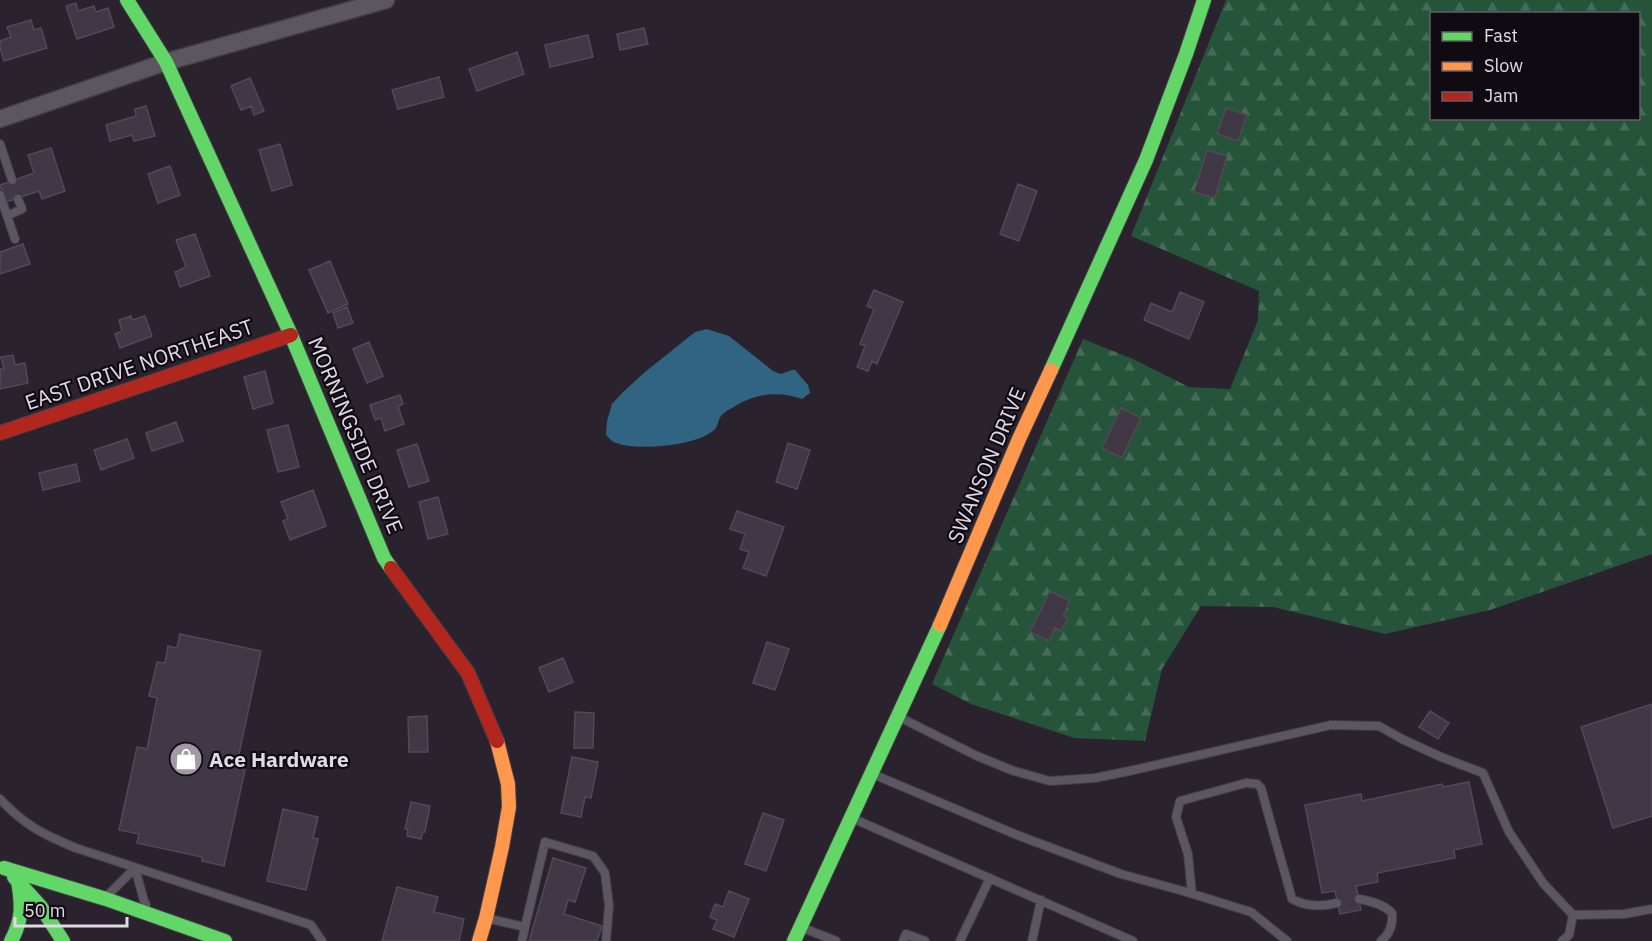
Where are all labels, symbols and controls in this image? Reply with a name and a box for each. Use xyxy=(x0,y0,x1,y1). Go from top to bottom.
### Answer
legend xyxy=(1430,12,1640,120)
text: Fast xyxy=(1484,24,1518,47)
text: Slow xyxy=(1484,54,1523,77)
text: Jam xyxy=(1484,84,1519,107)
street label: EAST DRIVE NORTHEAST xyxy=(21,312,257,416)
street label: MORNINGSIDE DRIVE xyxy=(302,332,410,538)
street label: SWANSON DRIVE xyxy=(940,383,1032,547)
shop icon: Ace Hardware xyxy=(168,741,204,777)
place label: Ace Hardware xyxy=(209,745,349,773)
scale bar xyxy=(15,890,128,928)
text: 50 m xyxy=(24,899,66,922)

